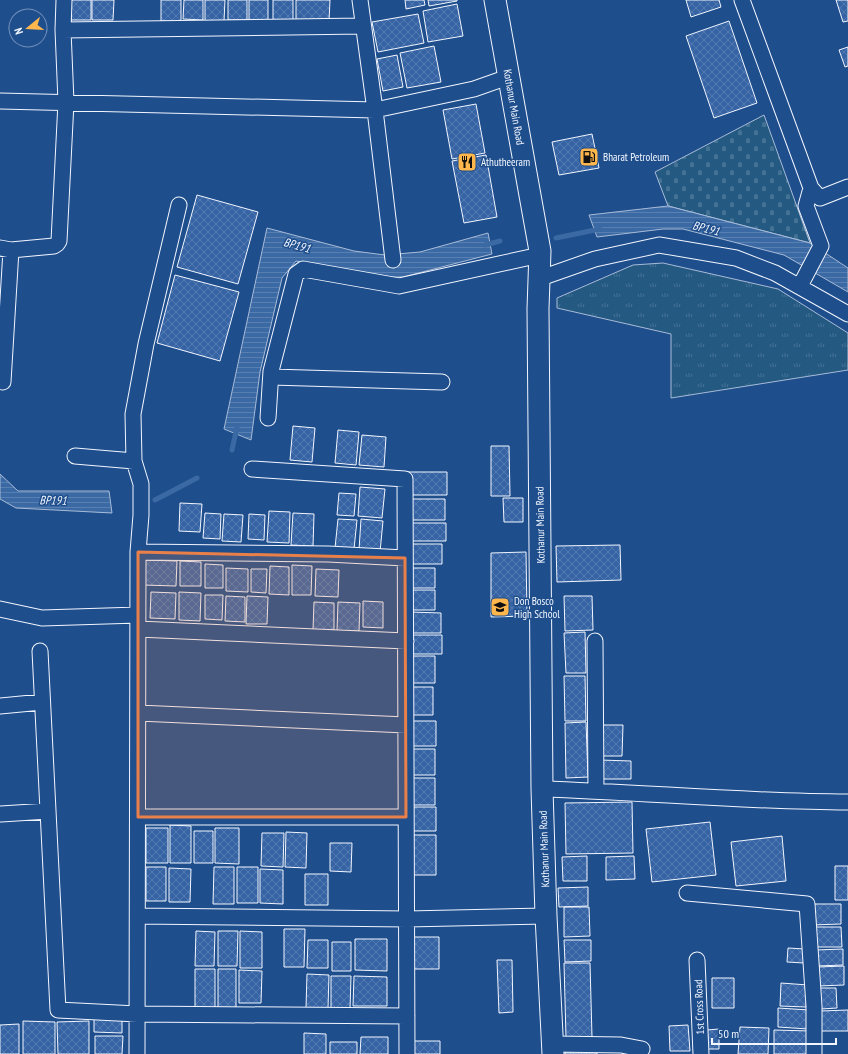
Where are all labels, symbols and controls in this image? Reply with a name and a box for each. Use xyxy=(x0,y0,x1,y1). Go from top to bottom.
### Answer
north arrow xyxy=(8,8,48,48)
text: N xyxy=(11,26,26,36)
street label: Kothanur Main Road xyxy=(500,68,528,146)
fuel station icon: Bharat Petroleum xyxy=(578,146,600,168)
place label: Bharat Petroleum xyxy=(603,150,669,164)
restaurant icon: Athutheeram xyxy=(456,151,478,173)
place label: Athutheeram xyxy=(481,155,530,169)
water label: BP191 xyxy=(691,217,722,239)
water label: BP191 xyxy=(282,234,313,256)
street label: Kothanur Main Road xyxy=(532,486,548,563)
water label: BP191 xyxy=(39,492,67,508)
place label: Don Bosco High School xyxy=(514,594,560,621)
school or university icon: Don Bosco High School xyxy=(489,596,511,618)
street label: Kothanur Main Road xyxy=(536,810,552,888)
street label: 1st Cross Road xyxy=(691,979,707,1035)
scale bar xyxy=(712,1020,836,1046)
text: 50 m xyxy=(718,1026,739,1041)

